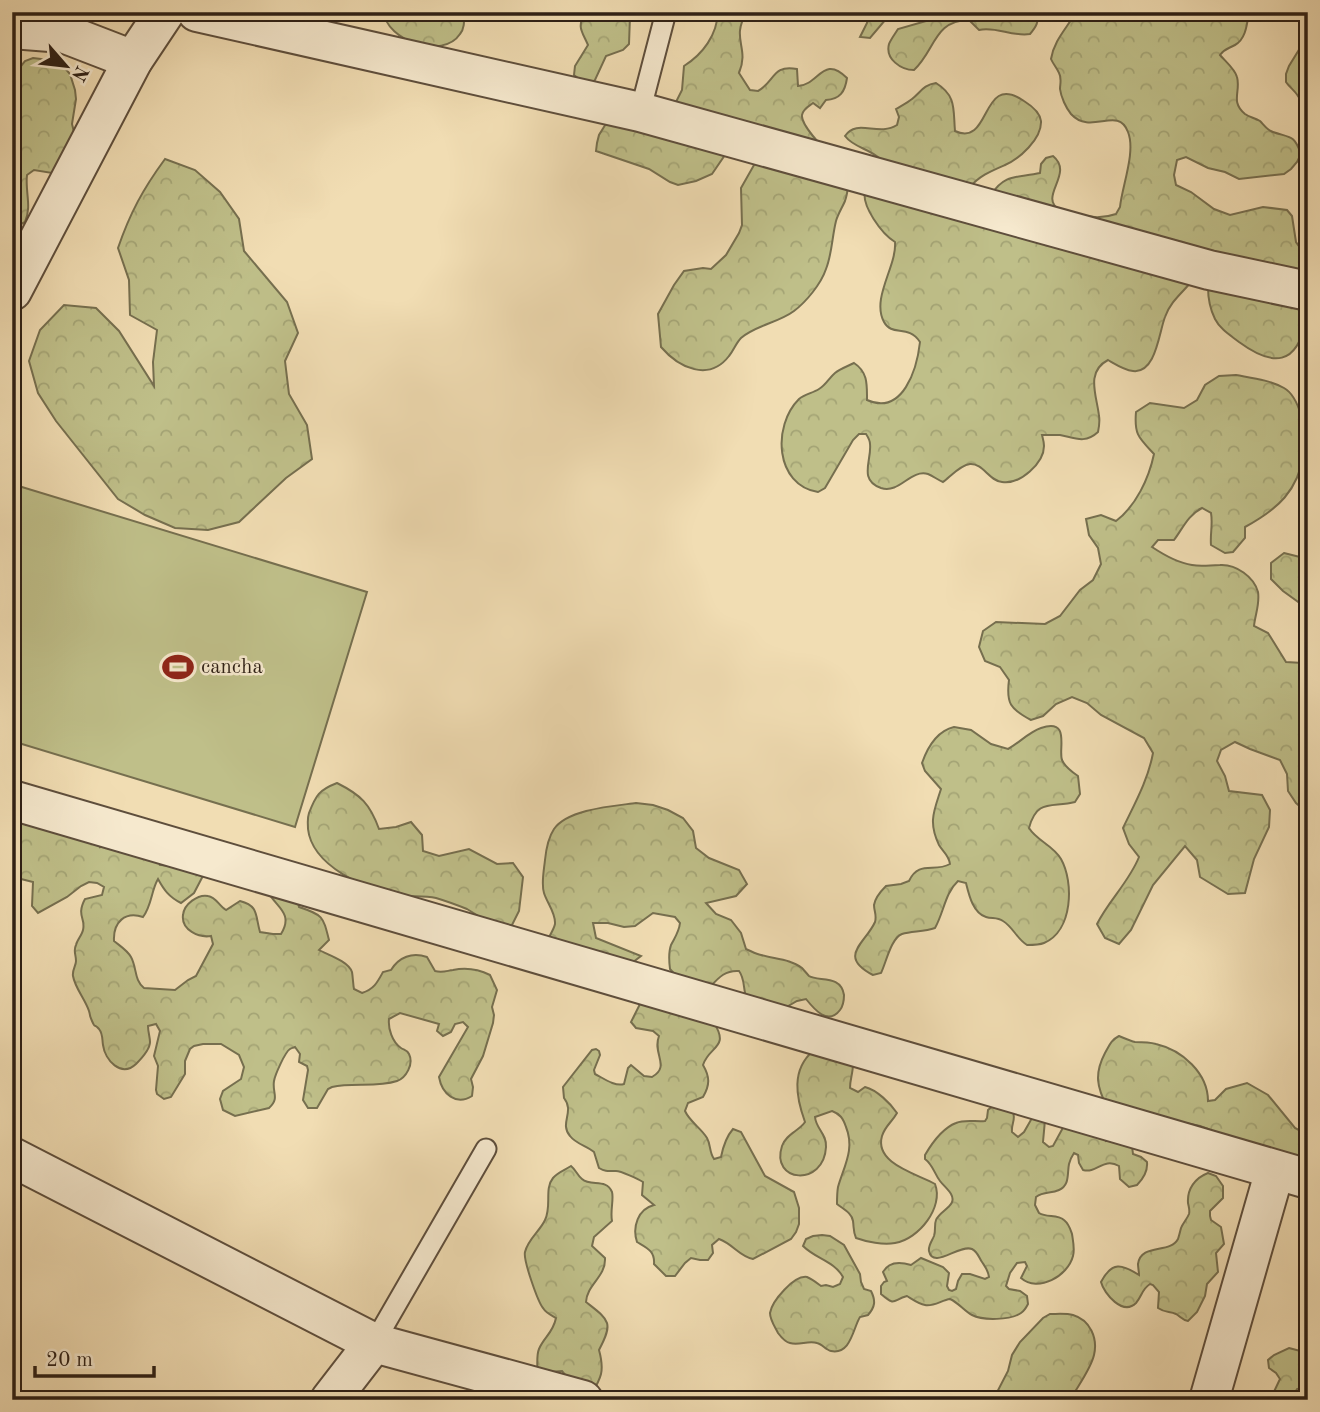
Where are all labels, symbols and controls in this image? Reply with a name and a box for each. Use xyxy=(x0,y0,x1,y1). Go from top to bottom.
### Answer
north arrow xyxy=(32,32,102,102)
text: N xyxy=(67,62,91,84)
sports icon: cancha xyxy=(161,650,195,684)
place label: cancha xyxy=(201,657,263,678)
scale bar xyxy=(35,1335,154,1379)
text: 20 m xyxy=(46,1350,93,1371)

